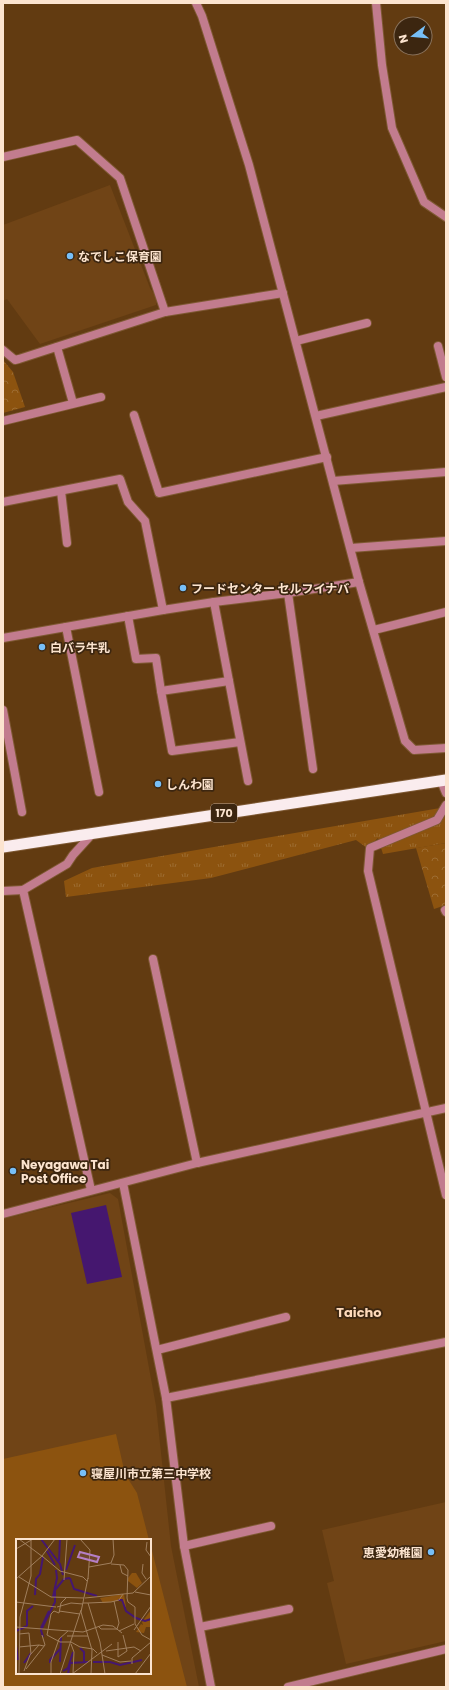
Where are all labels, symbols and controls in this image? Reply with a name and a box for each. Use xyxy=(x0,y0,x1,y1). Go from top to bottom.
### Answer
north arrow xyxy=(393,16,433,56)
text: N xyxy=(395,33,412,45)
place label: なでしこ保育園 xyxy=(78,248,162,265)
marker: なでしこ保育園 xyxy=(65,251,75,261)
place label: フードセンター セルフイナバ xyxy=(191,580,349,597)
marker: フードセンター セルフイナバ xyxy=(178,583,188,593)
place label: 白バラ牛乳 xyxy=(50,639,110,656)
marker: 白バラ牛乳 xyxy=(37,642,47,652)
place label: しんわ園 xyxy=(166,776,214,793)
marker: しんわ園 xyxy=(153,779,163,789)
road number: 170 xyxy=(211,804,237,822)
place label: Neyagawa Tai Post Office xyxy=(21,1156,109,1187)
marker: Neyagawa Tai Post Office xyxy=(8,1166,18,1176)
district label: Taicho xyxy=(336,1303,382,1322)
place label: 寝屋川市立第三中学校 xyxy=(91,1465,211,1482)
marker: 寝屋川市立第三中学校 xyxy=(78,1468,88,1478)
inset map xyxy=(16,1539,151,1674)
place label: 恵愛幼稚園 xyxy=(363,1544,423,1561)
marker: 恵愛幼稚園 xyxy=(426,1547,436,1557)

